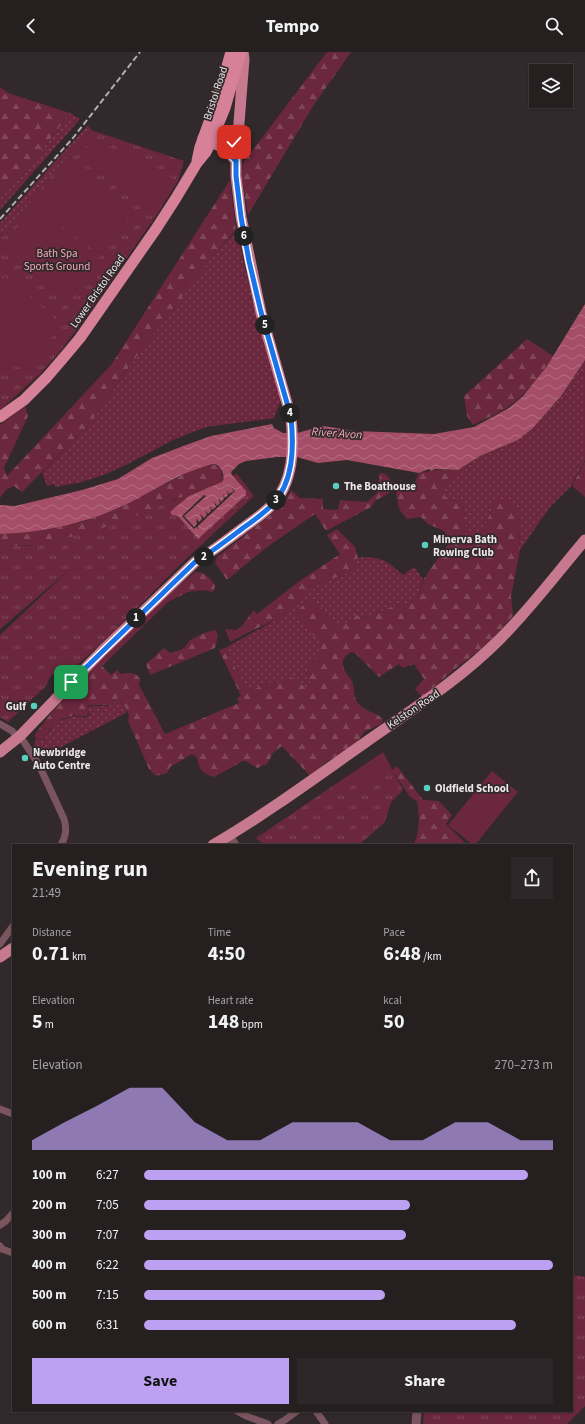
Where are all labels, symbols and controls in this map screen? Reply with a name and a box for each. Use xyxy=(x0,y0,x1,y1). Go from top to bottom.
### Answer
text: Tempo xyxy=(266,14,319,39)
icon: back xyxy=(20,15,42,37)
icon: search xyxy=(543,15,565,37)
street label: Bristol Road xyxy=(200,64,231,122)
map controls xyxy=(529,64,573,108)
button: layers xyxy=(529,64,573,108)
pin xyxy=(217,125,251,159)
icon: check xyxy=(223,131,245,153)
pin: 6 xyxy=(234,226,254,246)
text: 6 xyxy=(241,228,247,243)
park label: Bath Spa Sports Ground xyxy=(24,246,90,274)
street label: Lower Bristol Road xyxy=(67,252,128,331)
pin: 5 xyxy=(255,315,275,335)
text: 5 xyxy=(262,317,268,332)
pin: 4 xyxy=(280,403,300,423)
text: 4 xyxy=(287,405,293,420)
water label: River Avon xyxy=(311,423,363,444)
place label: The Boathouse xyxy=(344,479,416,494)
marker: The Boathouse xyxy=(331,481,341,491)
pin: 3 xyxy=(266,490,286,510)
text: 3 xyxy=(273,492,279,507)
place label: Minerva Bath Rowing Club xyxy=(433,532,497,560)
marker: Minerva Bath Rowing Club xyxy=(420,540,430,550)
pin: 2 xyxy=(194,547,214,567)
text: 2 xyxy=(201,549,207,564)
pin: 1 xyxy=(126,608,146,628)
text: 1 xyxy=(133,610,139,625)
pin xyxy=(54,665,88,699)
icon: arrive xyxy=(60,671,82,693)
street label: Kelston Road xyxy=(384,686,442,732)
place label: Gulf xyxy=(6,699,27,714)
marker: Gulf xyxy=(29,701,39,711)
place label: Newbridge Auto Centre xyxy=(32,745,91,773)
marker: Newbridge Auto Centre xyxy=(20,753,30,763)
place label: Oldfield School xyxy=(435,781,510,796)
marker: Oldfield School xyxy=(422,783,432,793)
text: Evening run xyxy=(32,853,148,885)
button: share xyxy=(511,857,553,899)
text: 21:49 xyxy=(32,884,61,902)
text: Distance xyxy=(32,925,71,940)
text: Time xyxy=(208,925,231,940)
text: Pace xyxy=(383,925,405,940)
text: 0.71 xyxy=(32,940,70,968)
text: 4:50 xyxy=(208,940,245,968)
text: 6:48 xyxy=(383,940,421,968)
text: km xyxy=(70,949,86,964)
text: /km xyxy=(421,949,442,964)
text: Elevation xyxy=(32,993,75,1008)
text: Heart rate xyxy=(208,993,253,1008)
text: kcal xyxy=(383,993,402,1008)
text: 5 xyxy=(32,1008,43,1036)
text: 148 xyxy=(208,1008,239,1036)
text: 50 xyxy=(383,1008,404,1036)
text: m xyxy=(43,1017,54,1032)
text: bpm xyxy=(239,1017,263,1032)
text: Elevation xyxy=(32,1056,83,1074)
text: 270–273 m xyxy=(495,1056,553,1074)
text: 100 m xyxy=(32,1166,66,1184)
text: 6:27 xyxy=(96,1166,119,1184)
text: 200 m xyxy=(32,1196,66,1214)
text: 7:05 xyxy=(96,1196,119,1214)
text: 300 m xyxy=(32,1226,66,1244)
text: 7:07 xyxy=(96,1226,119,1244)
text: 400 m xyxy=(32,1256,66,1274)
text: 6:22 xyxy=(96,1256,119,1274)
text: 500 m xyxy=(32,1286,66,1304)
text: 7:15 xyxy=(96,1286,119,1304)
text: 600 m xyxy=(32,1316,66,1334)
text: 6:31 xyxy=(96,1316,119,1334)
button: Save xyxy=(32,1358,289,1404)
button: Share xyxy=(297,1358,553,1404)

